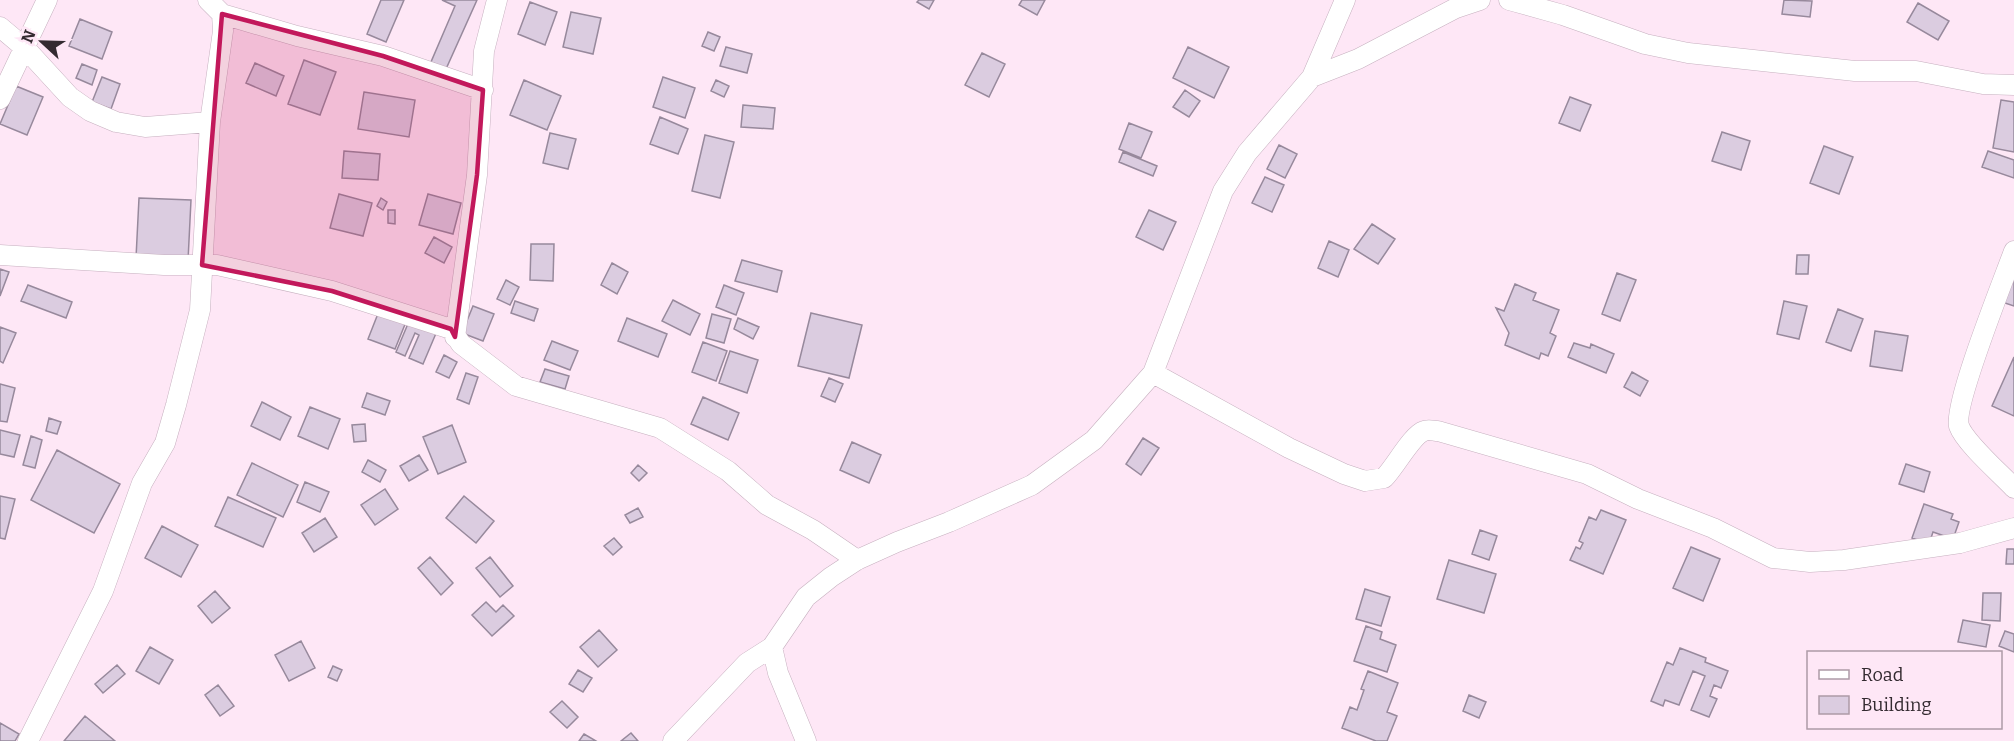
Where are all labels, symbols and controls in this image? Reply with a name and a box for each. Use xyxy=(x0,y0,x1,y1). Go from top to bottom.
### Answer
north arrow xyxy=(12,12,72,72)
text: N xyxy=(17,27,40,46)
legend xyxy=(1807,651,2002,729)
text: Road xyxy=(1861,664,1904,686)
text: Building xyxy=(1861,694,1932,716)

